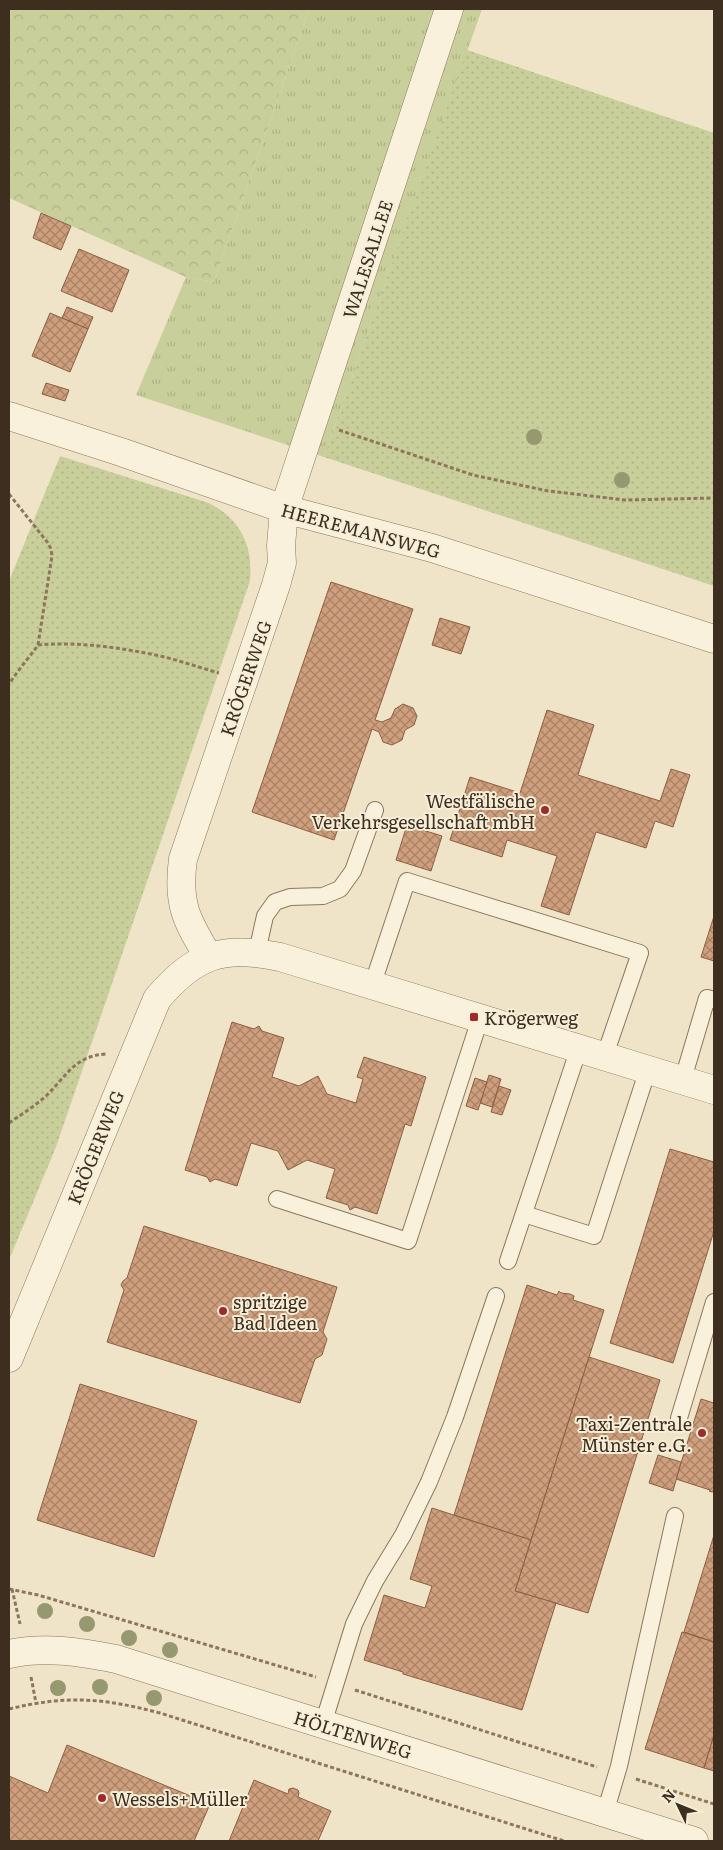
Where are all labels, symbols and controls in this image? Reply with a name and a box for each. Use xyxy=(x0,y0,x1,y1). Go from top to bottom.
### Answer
street label: WALESALLEE xyxy=(335,196,399,322)
street label: HEEREMANSWEG xyxy=(278,496,444,564)
street label: KRÖGERWEG xyxy=(213,616,277,740)
place label: Westfälische Verkehrsgesellschaft mbH xyxy=(311,787,535,835)
marker: Westfälische Verkehrsgesellschaft mbH xyxy=(539,804,551,816)
place label: Krögerweg xyxy=(484,1004,579,1031)
marker: Krögerweg xyxy=(468,1011,480,1023)
street label: KRÖGERWEG xyxy=(60,1086,130,1208)
place label: spritzige Bad Ideen xyxy=(233,1288,318,1336)
marker: spritzige Bad Ideen xyxy=(217,1305,229,1317)
place label: Taxi-Zentrale Münster e.G. xyxy=(576,1410,692,1458)
marker: Taxi-Zentrale Münster e.G. xyxy=(696,1427,708,1439)
street label: HÖLTENWEG xyxy=(290,1703,416,1765)
north arrow xyxy=(653,1780,703,1830)
text: N xyxy=(656,1784,679,1807)
place label: Wessels+Müller xyxy=(112,1785,248,1812)
marker: Wessels+Müller xyxy=(96,1792,108,1804)

